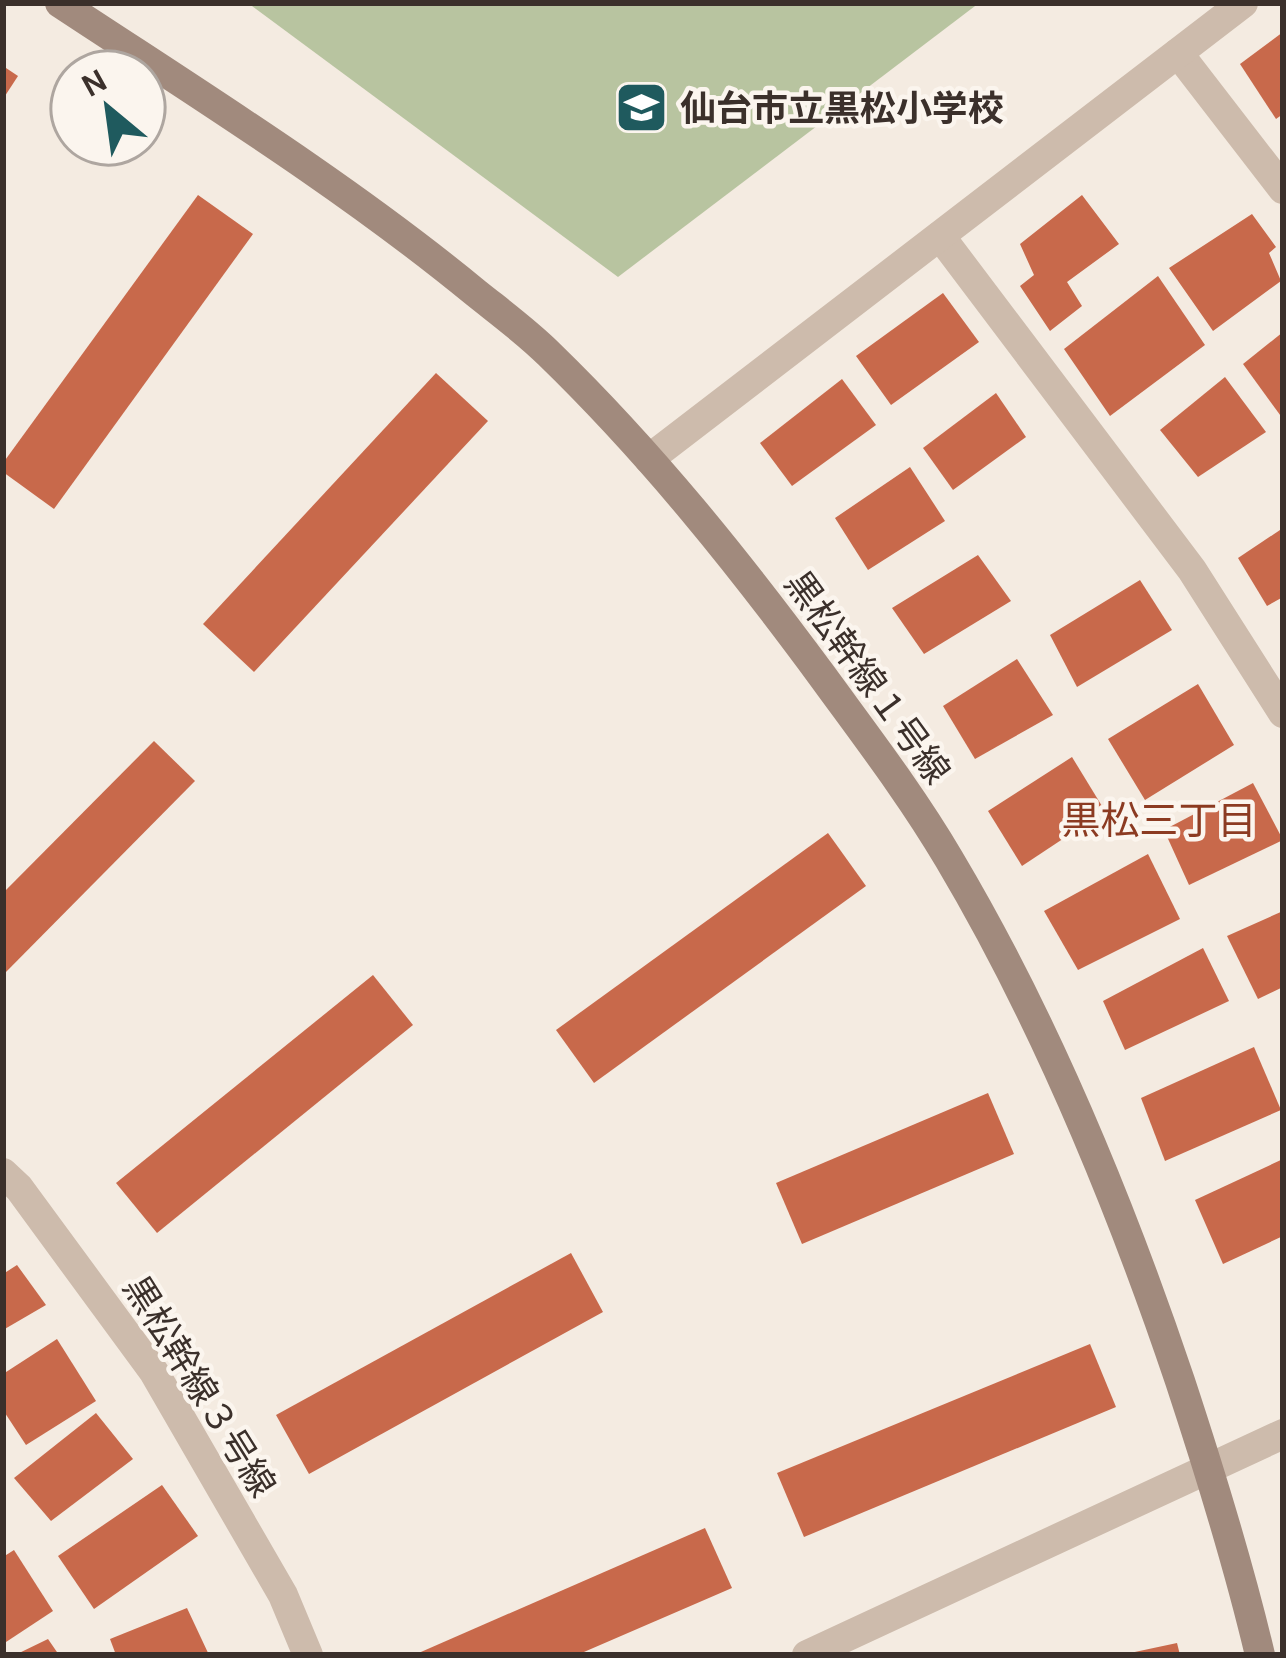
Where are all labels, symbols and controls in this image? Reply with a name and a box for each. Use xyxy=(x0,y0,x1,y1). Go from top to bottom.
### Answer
north arrow xyxy=(48,48,168,168)
text: N xyxy=(74,60,114,105)
school or university icon: 仙台市立黒松小学校 xyxy=(613,80,669,136)
place label: 仙台市立黒松小学校 xyxy=(680,88,1004,130)
street label: 黒松幹線１号線 xyxy=(776,563,958,792)
district label: 黒松三丁目 xyxy=(1061,798,1257,844)
street label: 黒松幹線３号線 xyxy=(115,1269,284,1505)

